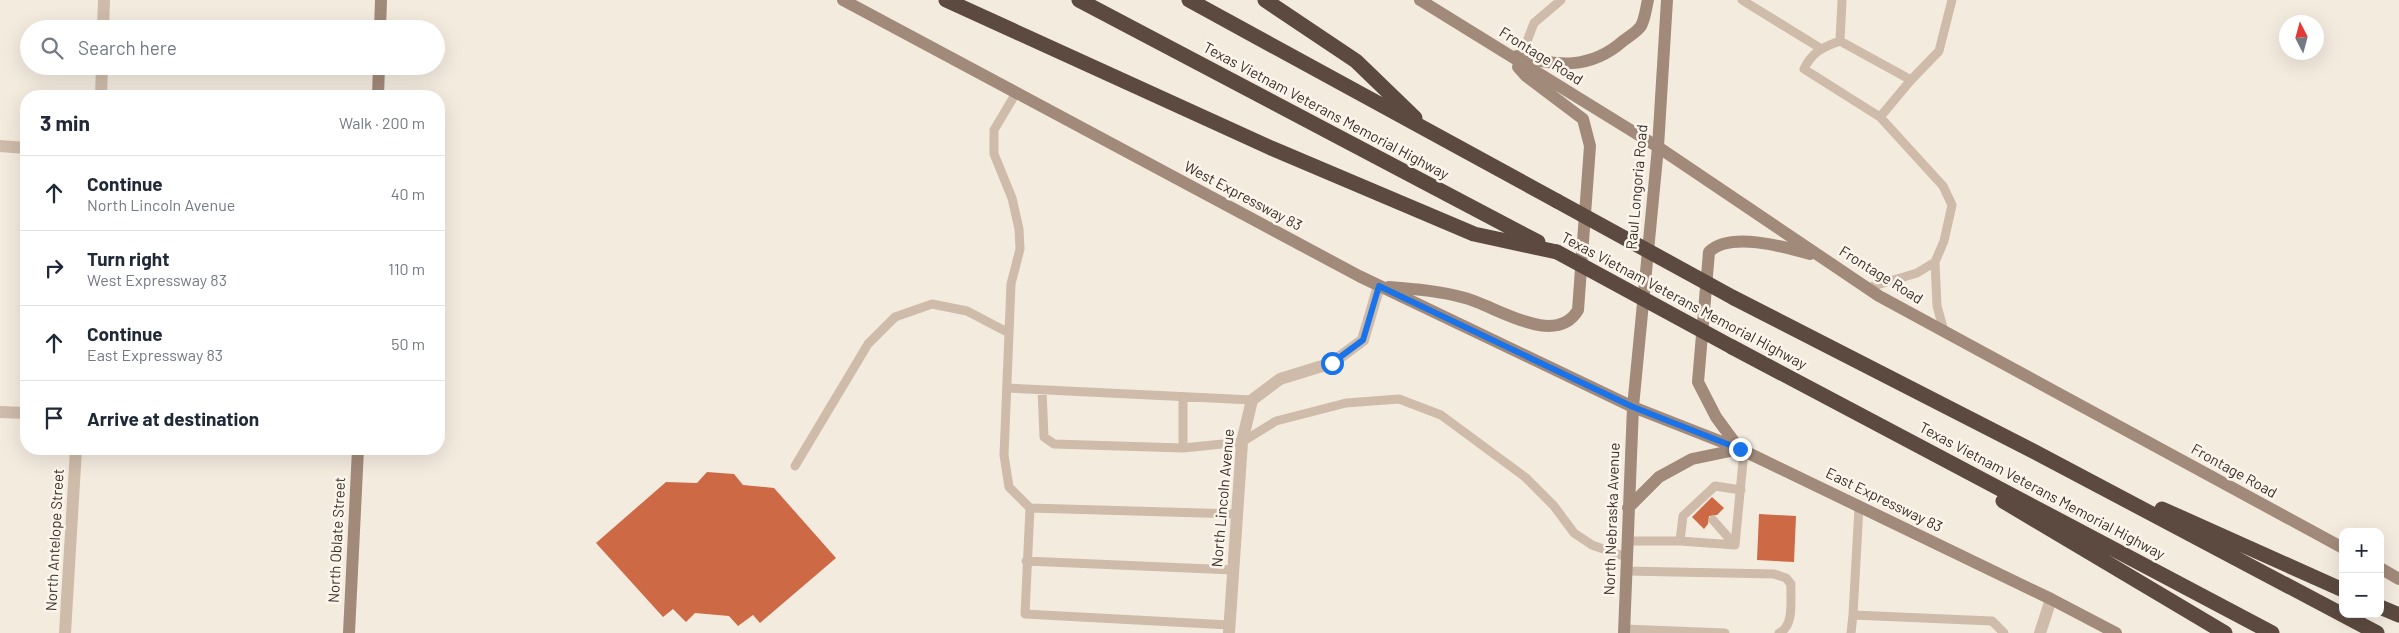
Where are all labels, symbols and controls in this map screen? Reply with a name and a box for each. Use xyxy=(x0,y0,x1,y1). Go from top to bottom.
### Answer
north arrow xyxy=(2279,15,2324,60)
search box xyxy=(20,20,445,75)
street label: Frontage Road xyxy=(1496,22,1587,88)
icon: search xyxy=(38,34,66,62)
text: Search here xyxy=(78,36,177,59)
street label: Texas Vietnam Veterans Memorial Highway xyxy=(1201,38,1452,183)
text: 3 min xyxy=(40,110,90,135)
text: Walk · 200 m xyxy=(339,113,425,132)
street label: Raul Longoria Road xyxy=(1622,124,1650,250)
street label: West Expressway 83 xyxy=(1181,156,1306,234)
text: Continue xyxy=(87,172,163,195)
icon: ahead xyxy=(40,179,68,207)
text: 40 m xyxy=(391,184,425,203)
text: North Lincoln Avenue xyxy=(87,195,235,214)
street label: Texas Vietnam Veterans Memorial Highway xyxy=(1559,228,1810,373)
street label: Frontage Road xyxy=(1836,241,1927,307)
text: Turn right xyxy=(87,247,169,270)
icon: right xyxy=(40,254,68,282)
text: 110 m xyxy=(388,259,425,278)
text: West Expressway 83 xyxy=(87,270,227,289)
text: Continue xyxy=(87,322,163,345)
icon: ahead xyxy=(40,329,68,357)
text: 50 m xyxy=(391,334,425,353)
text: East Expressway 83 xyxy=(87,345,223,364)
route start xyxy=(1321,352,1344,375)
icon: arrive xyxy=(40,404,68,432)
text: Arrive at destination xyxy=(87,407,259,430)
street label: Texas Vietnam Veterans Memorial Highway xyxy=(1917,418,2168,563)
street label: North Lincoln Avenue xyxy=(1207,428,1237,568)
route end xyxy=(1729,438,1752,461)
street label: Frontage Road xyxy=(2188,439,2281,501)
street label: North Nebraska Avenue xyxy=(1599,442,1623,596)
street label: East Expressway 83 xyxy=(1823,463,1946,535)
street label: North Antelope Street xyxy=(41,468,67,612)
street label: North Oblate Street xyxy=(324,476,348,603)
map controls xyxy=(2339,528,2384,618)
button: + xyxy=(2339,528,2384,573)
button: − xyxy=(2339,573,2384,618)

